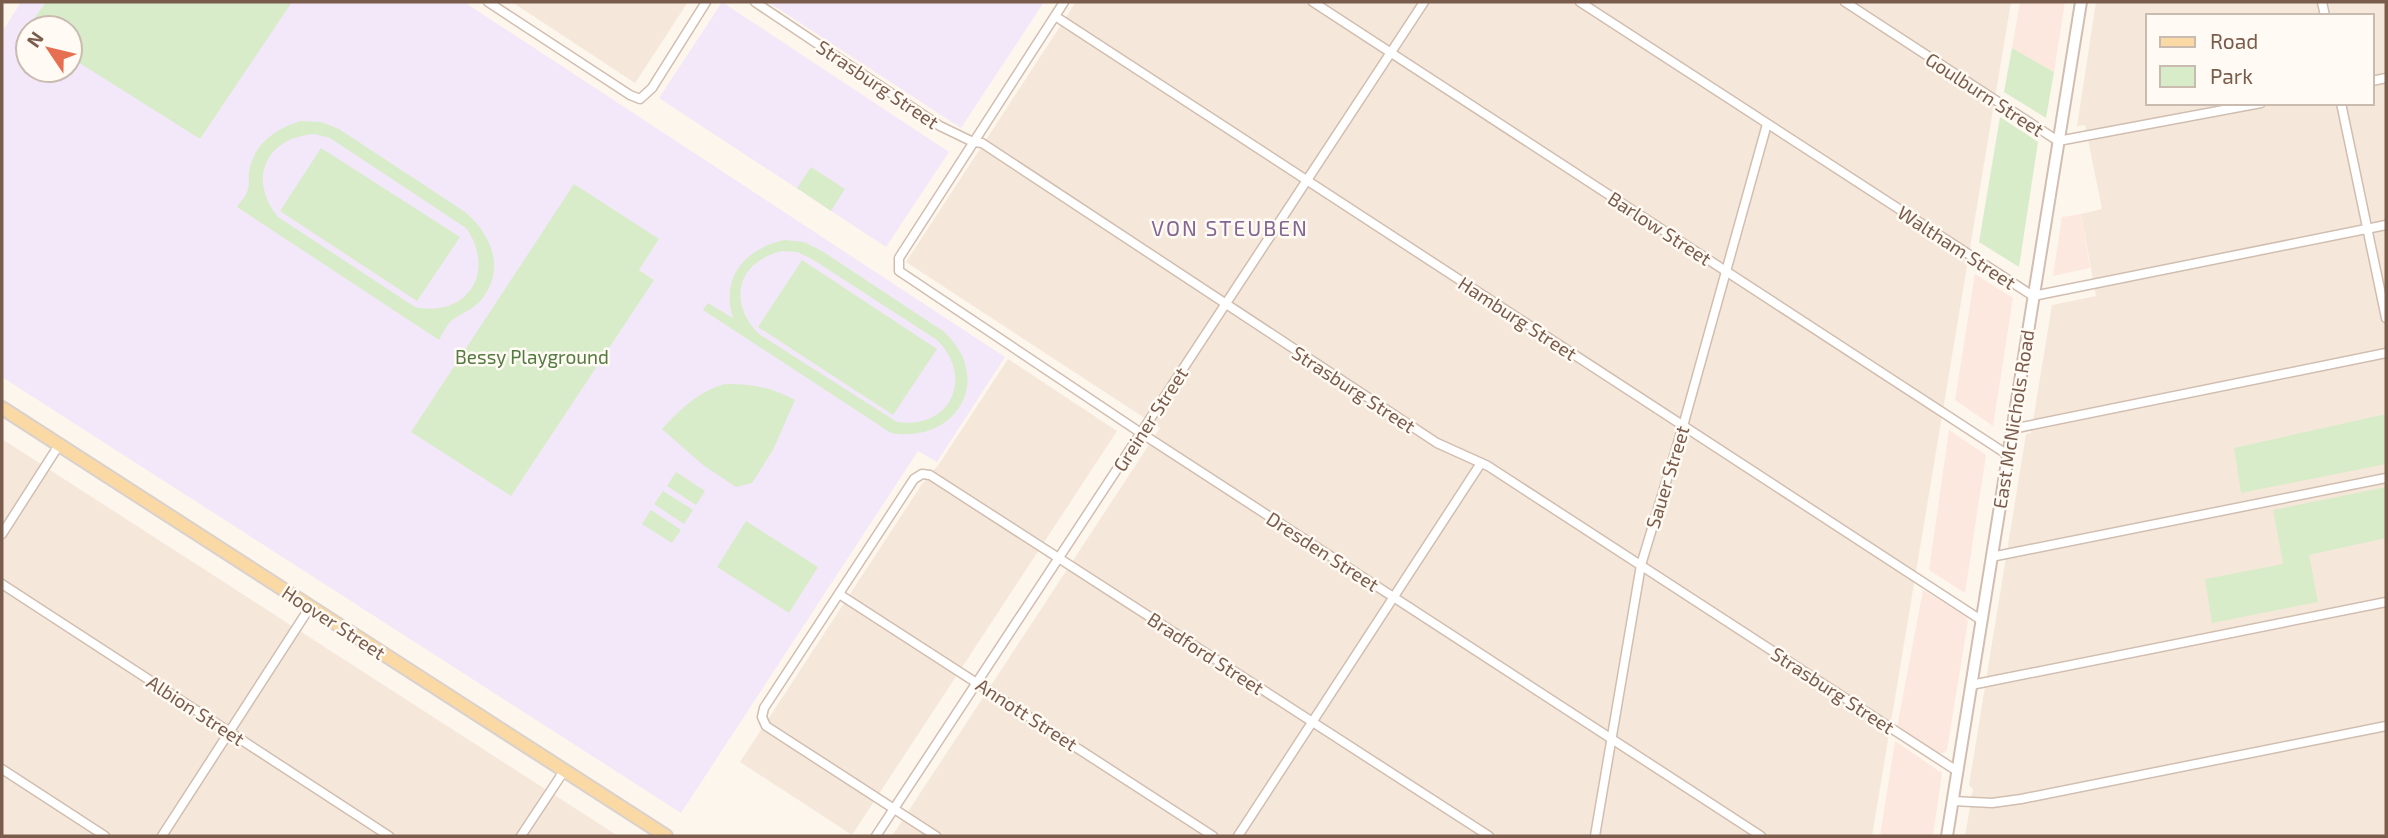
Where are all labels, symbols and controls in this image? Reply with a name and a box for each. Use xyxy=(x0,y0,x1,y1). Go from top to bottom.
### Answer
north arrow xyxy=(14,14,84,84)
legend xyxy=(2146,14,2374,105)
text: N xyxy=(21,27,48,51)
text: Road xyxy=(2210,28,2258,53)
street label: Strasburg Street xyxy=(813,35,943,133)
street label: Goulburn Street xyxy=(1921,47,2049,141)
text: Park xyxy=(2210,63,2253,88)
street label: Barlow Street xyxy=(1604,186,1716,270)
street label: Waltham Street xyxy=(1894,200,2020,294)
district label: VON STEUBEN xyxy=(1151,215,1309,240)
street label: Hamburg Street xyxy=(1454,271,1582,365)
street label: East McNichols Road xyxy=(1988,328,2038,510)
street label: Strasburg Street xyxy=(1288,341,1420,437)
park label: Bessy Playground xyxy=(455,345,609,368)
street label: Greiner Street xyxy=(1108,363,1192,475)
street label: Sauer Street xyxy=(1640,423,1694,531)
street label: Dresden Street xyxy=(1263,506,1383,596)
street label: Hoover Street xyxy=(278,580,390,664)
street label: Bradford Street xyxy=(1144,607,1268,699)
street label: Strasburg Street xyxy=(1767,642,1899,738)
street label: Albion Street xyxy=(143,670,249,750)
street label: Annott Street xyxy=(972,673,1082,755)

